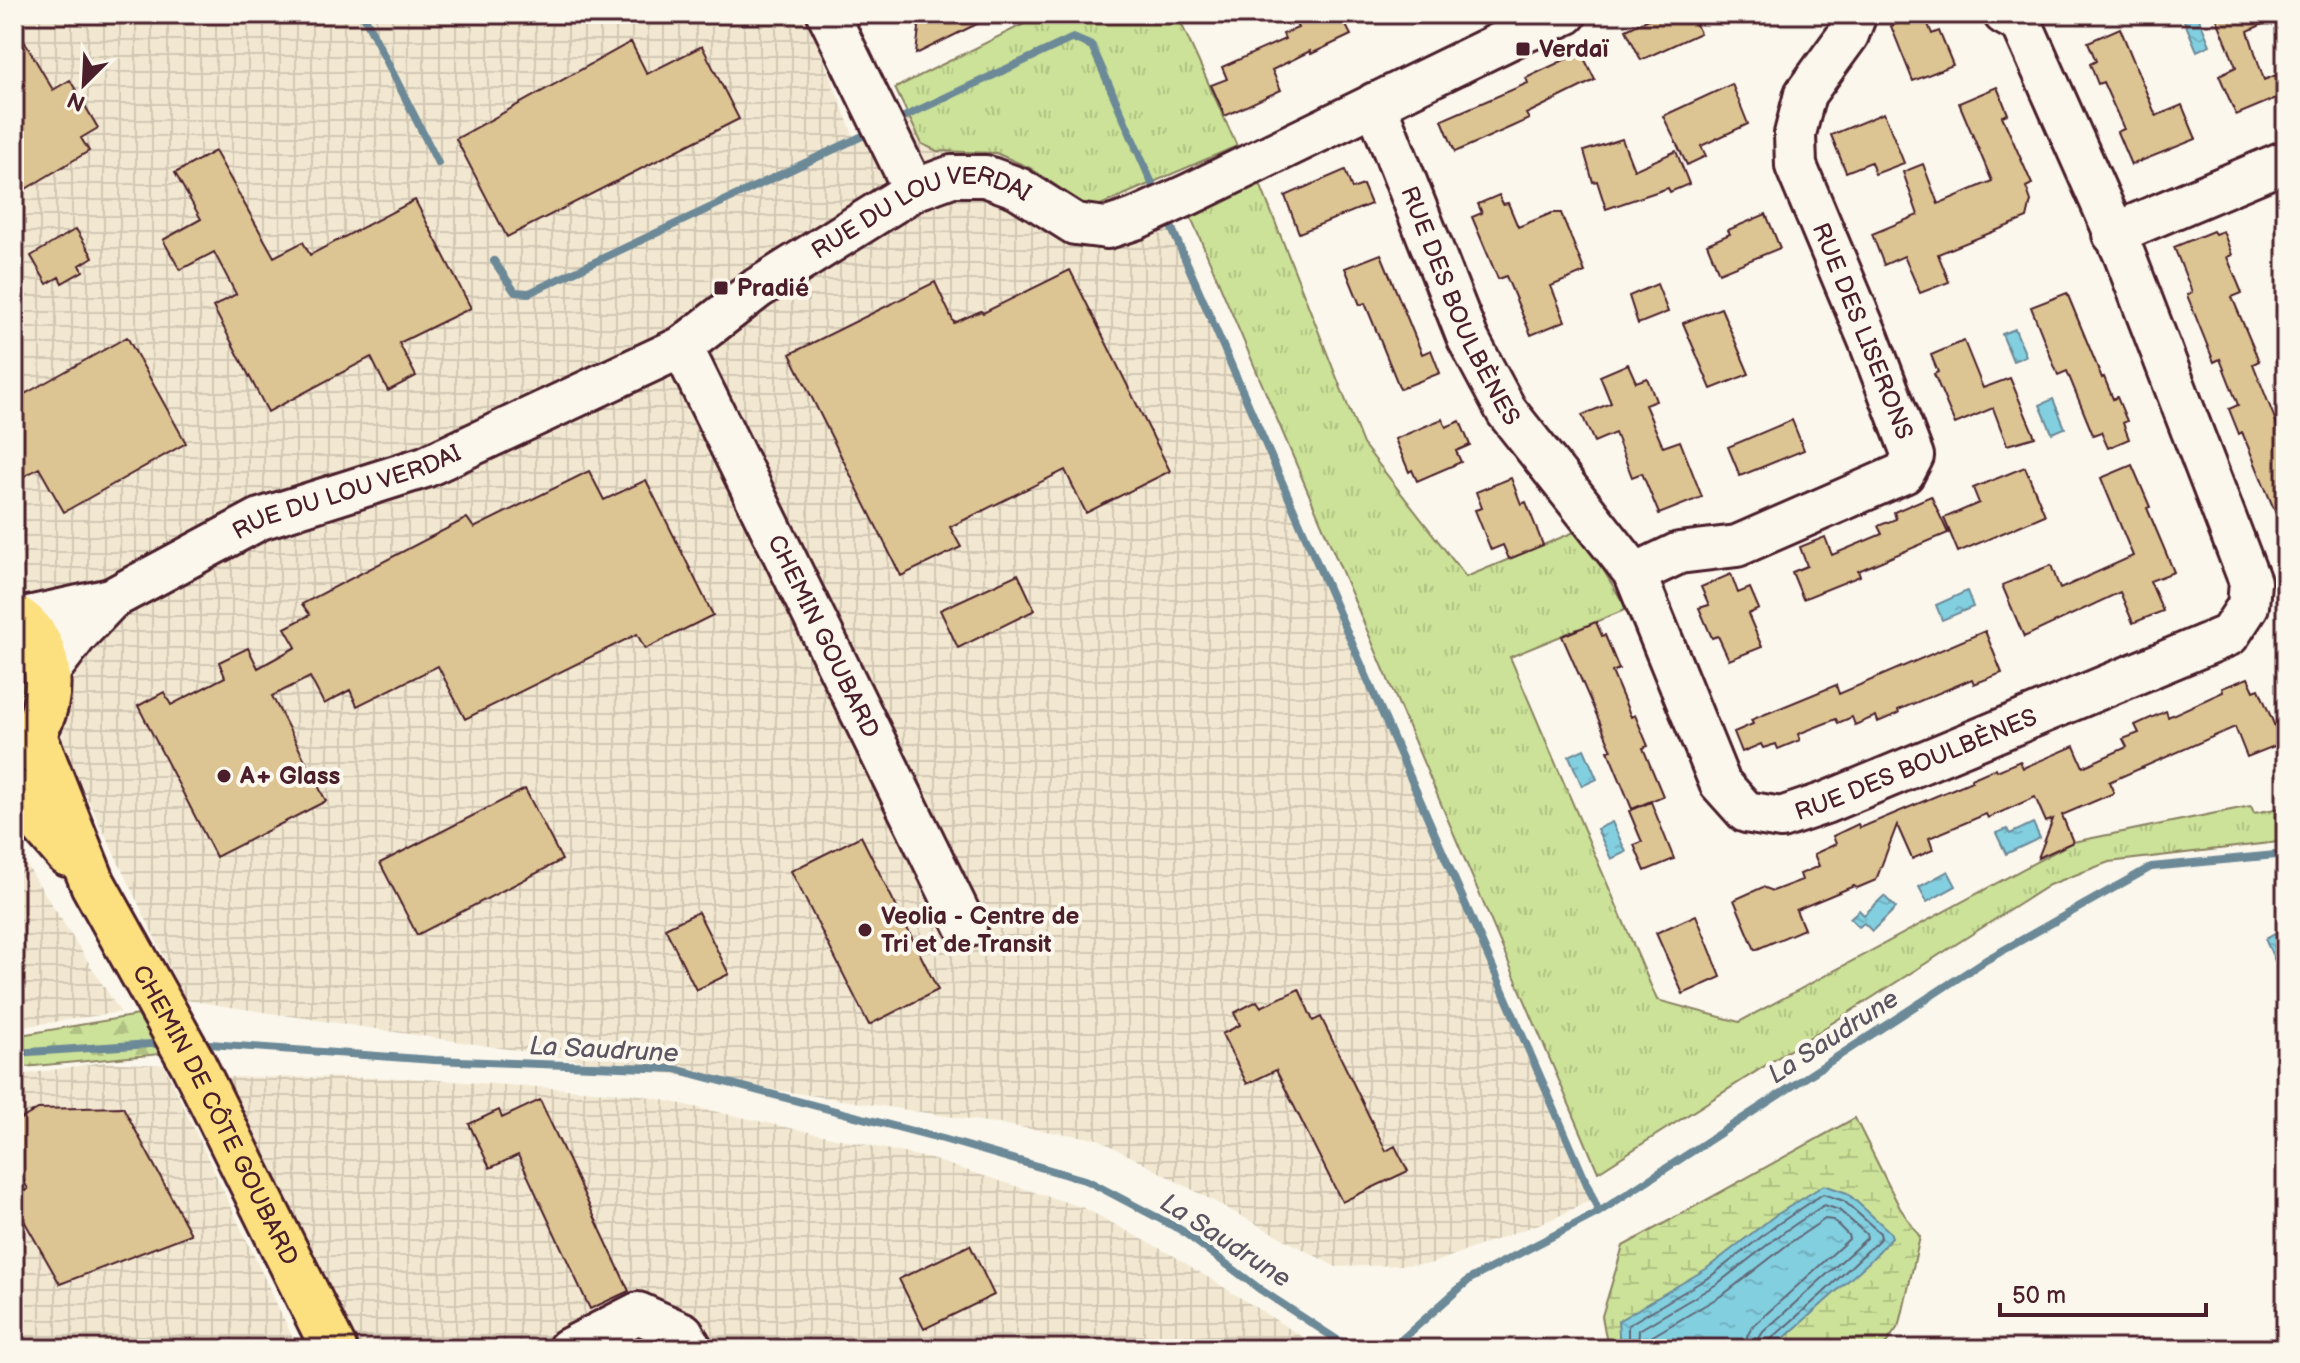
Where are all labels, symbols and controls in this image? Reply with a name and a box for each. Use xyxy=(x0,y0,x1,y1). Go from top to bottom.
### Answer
place label: Verdaï xyxy=(1539,35,1610,64)
marker: Verdaï xyxy=(1514,40,1532,58)
north arrow xyxy=(44,44,124,124)
text: N xyxy=(63,85,90,117)
street label: RUE DU LOU VERDAI xyxy=(806,160,1036,266)
street label: RUE DES BOULBÈNES xyxy=(1394,182,1526,432)
street label: RUE DES LISERONS xyxy=(1806,219,1919,444)
place label: Pradié xyxy=(737,274,809,303)
marker: Pradié xyxy=(712,279,730,297)
street label: RUE DU LOU VERDAI xyxy=(228,438,466,546)
street label: CHEMIN GOUBARD xyxy=(761,530,885,743)
street label: RUE DES BOULBÈNES xyxy=(1791,703,2041,827)
place label: A+ Glass xyxy=(239,762,341,791)
marker: A+ Glass xyxy=(215,767,233,785)
place label: Veolia - Centre de Tri et de Transit xyxy=(881,902,1079,959)
marker: Veolia - Centre de Tri et de Transit xyxy=(856,921,874,939)
street label: CHEMIN DE CÔTE GOUBARD xyxy=(126,960,304,1270)
water label: La Saudrune xyxy=(1763,984,1905,1091)
water label: La Saudrune xyxy=(529,1031,679,1070)
water label: La Saudrune xyxy=(1154,1188,1296,1295)
scale bar xyxy=(2000,1267,2206,1317)
text: 50 m xyxy=(2012,1281,2066,1310)

